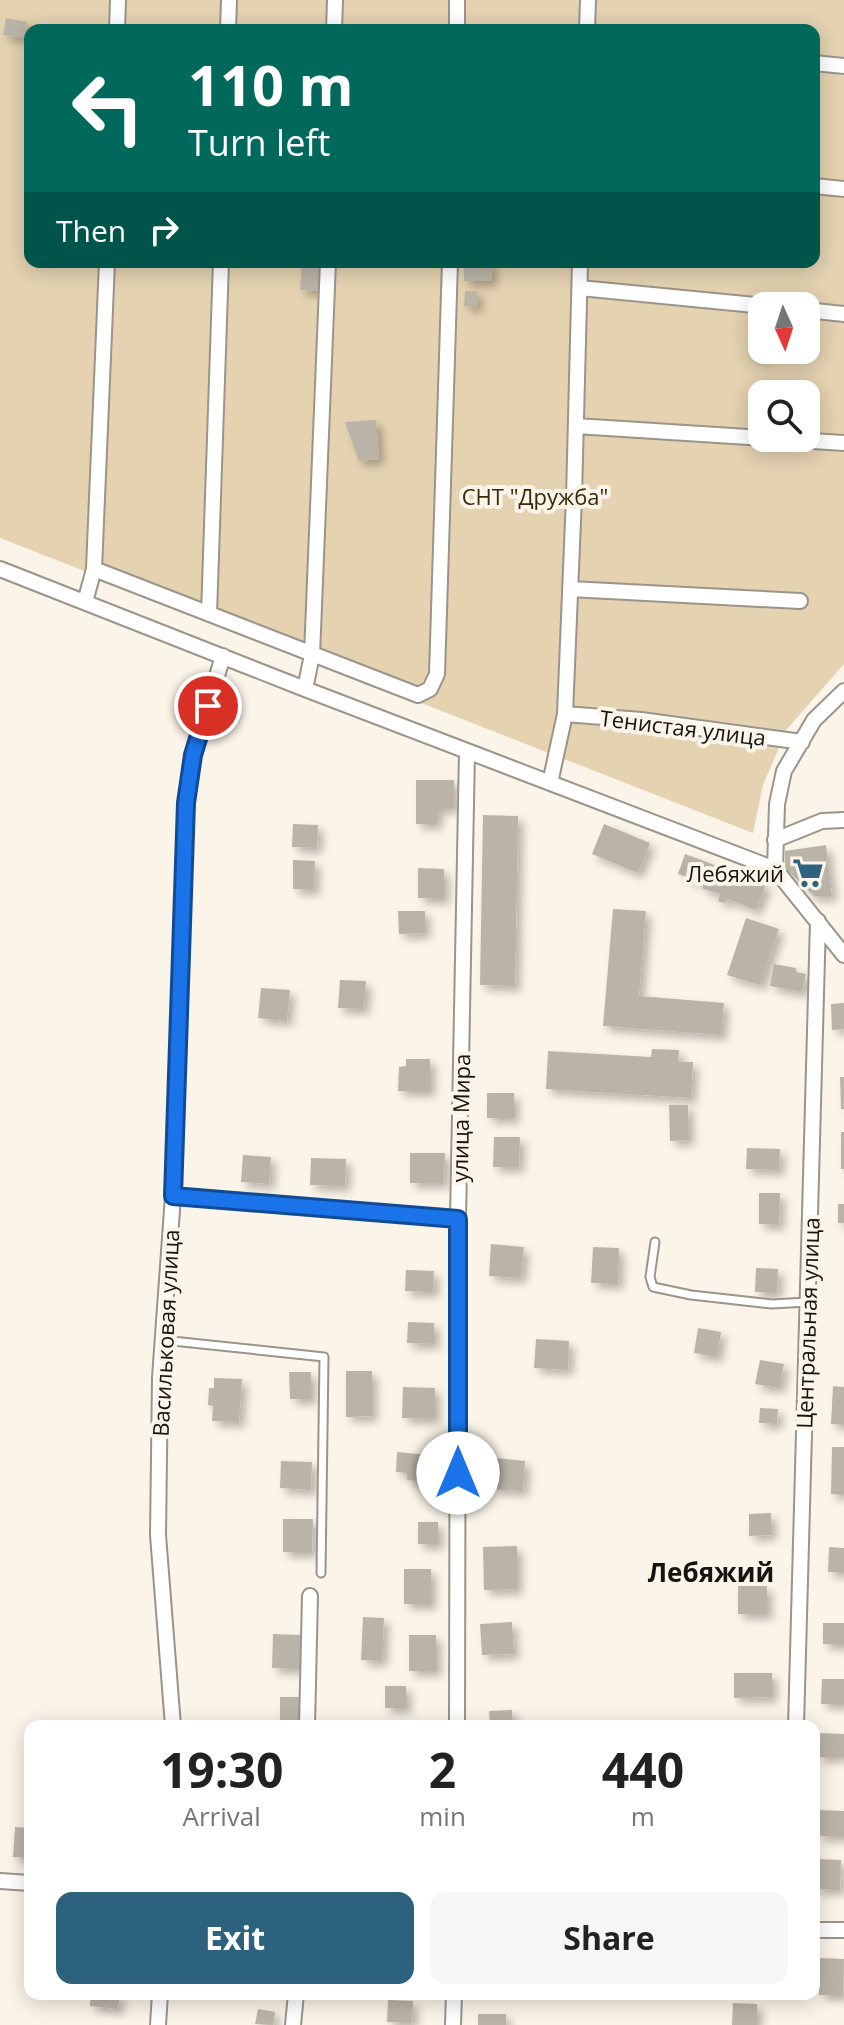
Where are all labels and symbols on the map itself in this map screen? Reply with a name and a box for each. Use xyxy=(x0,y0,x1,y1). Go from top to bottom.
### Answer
north arrow xyxy=(748,292,820,364)
park label: СНТ "Дружба" xyxy=(462,481,608,511)
pin xyxy=(174,672,242,740)
street label: Тенистая улица xyxy=(598,702,768,752)
supermarket icon: Лебяжий xyxy=(791,856,825,890)
place label: Лебяжий xyxy=(687,858,784,888)
street label: улица Мира xyxy=(444,1053,476,1183)
street label: Центральная улица xyxy=(788,1217,826,1429)
street label: Васильковая улица xyxy=(145,1229,185,1437)
position arrow xyxy=(416,1431,500,1515)
district label: Лебяжий xyxy=(648,1554,774,1590)

